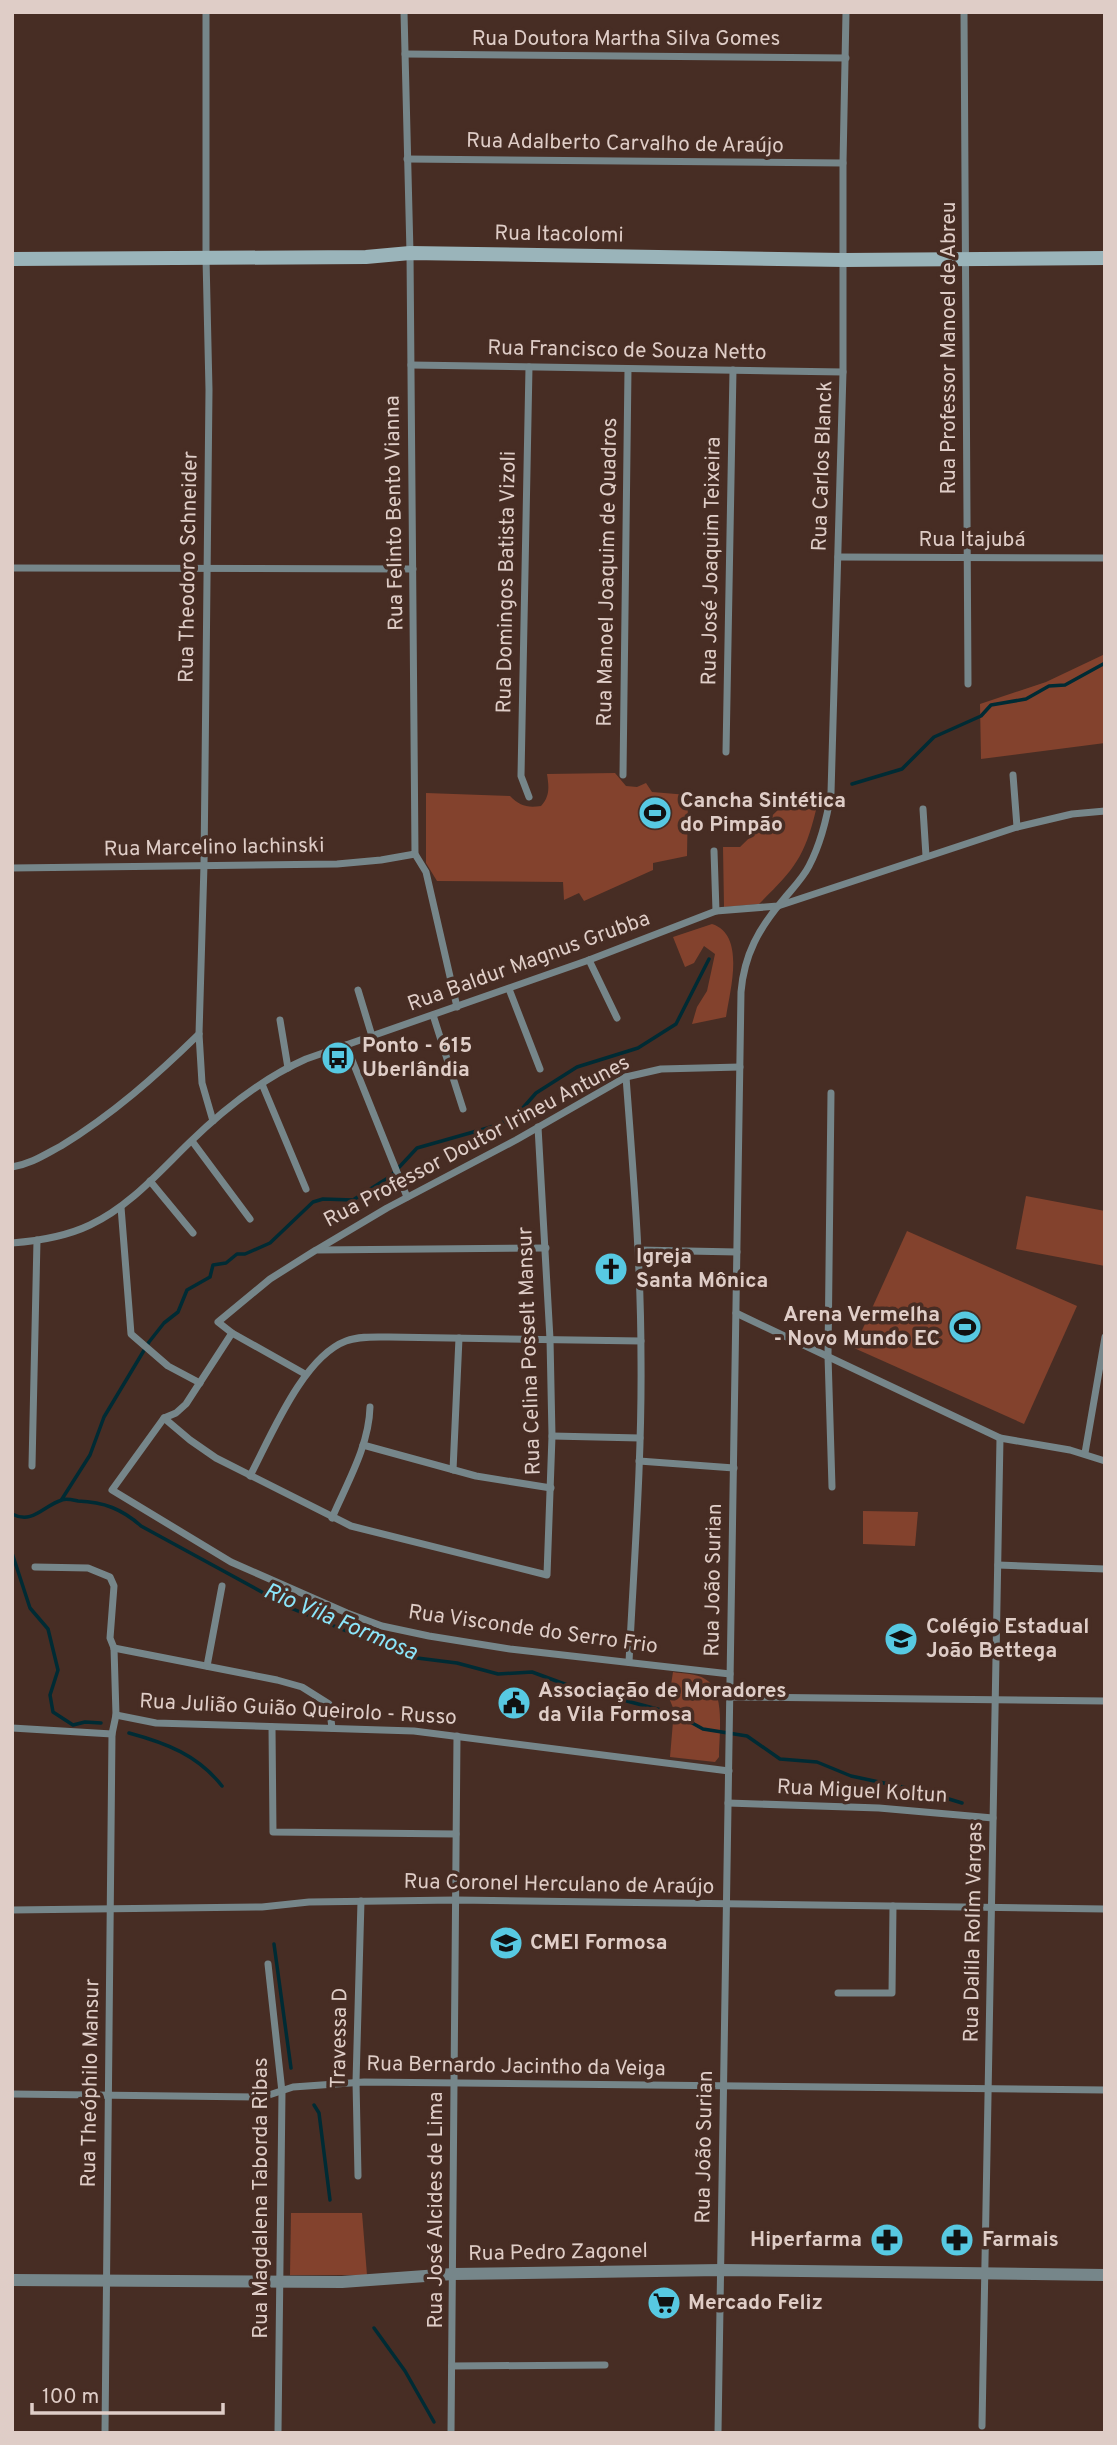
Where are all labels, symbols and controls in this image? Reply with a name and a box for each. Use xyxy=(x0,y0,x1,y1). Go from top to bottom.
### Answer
street label: Rua Doutora Martha Silva Gomes xyxy=(472,26,780,53)
street label: Rua Adalberto Carvalho de Araújo xyxy=(466,128,784,160)
street label: Rua Professor Manoel de Abreu xyxy=(936,201,963,495)
street label: Rua Itacolomi xyxy=(494,220,624,250)
street label: Rua Francisco de Souza Netto xyxy=(487,335,767,367)
street label: Rua Carlos Blanck xyxy=(807,380,839,552)
street label: Rua Felinto Bento Vianna xyxy=(379,395,411,631)
street label: Rua Manoel Joaquim de Quadros xyxy=(592,417,624,727)
street label: Rua José Joaquim Teixeira xyxy=(696,436,728,686)
street label: Rua Domingos Batista Vizoli xyxy=(491,450,523,714)
street label: Rua Theodoro Schneider xyxy=(173,451,205,683)
street label: Rua Itajubá xyxy=(919,527,1025,554)
place label: Cancha Sintética do Pimpão xyxy=(680,788,846,839)
sports icon: Cancha Sintética do Pimpão xyxy=(636,794,674,832)
street label: Rua Marcelino Iachinski xyxy=(103,833,325,863)
street label: Rua Baldur Magnus Grubba xyxy=(404,906,654,1018)
place label: Ponto - 615 Uberlândia xyxy=(362,1033,472,1084)
bus stop icon: Ponto - 615 Uberlândia xyxy=(319,1039,357,1077)
street label: Rua Professor Doutor Irineu Antunes xyxy=(319,1050,635,1234)
street label: Rua Celina Posselt Mansur xyxy=(512,1226,548,1476)
place label: Igreja Santa Mônica xyxy=(636,1244,768,1295)
church icon: Igreja Santa Mônica xyxy=(592,1250,630,1288)
place label: Arena Vermelha - Novo Mundo EC xyxy=(773,1302,940,1353)
sports icon: Arena Vermelha - Novo Mundo EC xyxy=(946,1308,984,1346)
street label: Rua João Surian xyxy=(699,1503,729,1657)
water label: Rio Vila Formosa xyxy=(259,1578,421,1668)
street label: Rua Visconde do Serro Frio xyxy=(406,1599,660,1661)
place label: Colégio Estadual João Bettega xyxy=(926,1614,1089,1665)
school or university icon: Colégio Estadual João Bettega xyxy=(882,1620,920,1658)
place label: Associação de Moradores da Vila Formosa xyxy=(538,1678,787,1729)
public building icon: Associação de Moradores da Vila Formosa xyxy=(495,1684,533,1722)
street label: Rua Julião Guião Queirolo - Russo xyxy=(139,1688,457,1732)
street label: Rua Miguel Koltun xyxy=(776,1774,948,1810)
street label: Rua Dalila Rolim Vargas xyxy=(959,1821,989,2043)
street label: Rua Coronel Herculano de Araújo xyxy=(403,1869,715,1901)
school or university icon: CMEI Formosa xyxy=(487,1924,525,1962)
place label: CMEI Formosa xyxy=(530,1930,667,1957)
street label: Rua Theóphilo Mansur xyxy=(76,1978,106,2188)
street label: Travessa D xyxy=(326,1987,354,2089)
street label: Rua Bernardo Jacintho da Veiga xyxy=(366,2051,666,2083)
street label: Rua Magdalena Taborda Ribas xyxy=(248,2057,275,2339)
street label: Rua João Surian xyxy=(690,2070,720,2224)
street label: Rua José Alcides de Lima xyxy=(423,2092,450,2328)
pharmacy icon: Hiperfarma xyxy=(868,2221,906,2259)
pharmacy icon: Farmais xyxy=(938,2221,976,2259)
place label: Hiperfarma xyxy=(750,2227,862,2254)
place label: Farmais xyxy=(982,2227,1059,2254)
street label: Rua Pedro Zagonel xyxy=(468,2238,648,2268)
supermarket icon: Mercado Feliz xyxy=(645,2284,683,2322)
place label: Mercado Feliz xyxy=(688,2290,823,2317)
scale bar xyxy=(32,2372,222,2416)
text: 100 m xyxy=(42,2384,99,2411)

